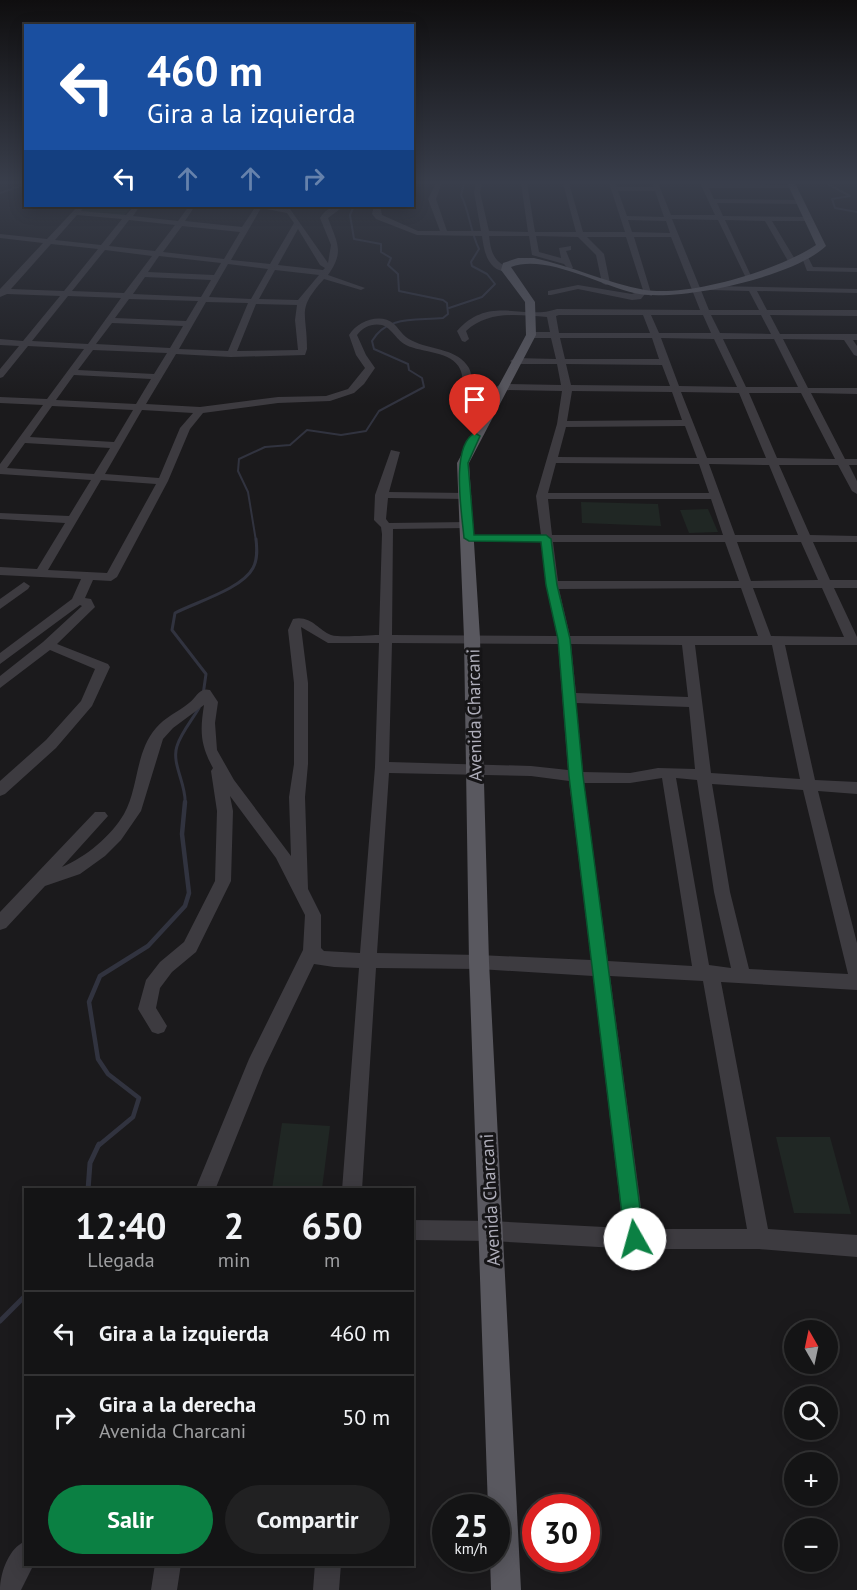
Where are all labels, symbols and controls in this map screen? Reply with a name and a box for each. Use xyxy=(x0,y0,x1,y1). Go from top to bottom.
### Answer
text: 460 m xyxy=(147,43,263,98)
icon: left xyxy=(48,48,126,126)
text: Gira a la izquierda xyxy=(147,96,356,130)
icon: left xyxy=(108,162,141,195)
icon: ahead xyxy=(171,162,204,195)
icon: ahead xyxy=(234,162,267,195)
icon: right xyxy=(297,162,330,195)
pin xyxy=(449,374,500,436)
icon: arrive xyxy=(458,383,491,416)
street label: Avenida Charcani xyxy=(461,649,487,781)
street label: Avenida Charcani xyxy=(475,1133,505,1267)
text: 12:40 xyxy=(75,1202,167,1249)
text: 2 xyxy=(224,1202,244,1249)
text: 650 xyxy=(302,1202,363,1249)
position arrow xyxy=(603,1207,667,1271)
text: Llegada xyxy=(87,1247,155,1273)
text: min xyxy=(218,1247,250,1273)
text: m xyxy=(324,1247,340,1273)
icon: left xyxy=(48,1317,81,1350)
text: Gira a la izquierda xyxy=(99,1319,269,1347)
text: 460 m xyxy=(330,1319,390,1347)
north arrow xyxy=(784,1320,838,1374)
map controls xyxy=(784,1320,838,1572)
button: search xyxy=(784,1386,838,1440)
text: Gira a la derecha xyxy=(99,1390,256,1418)
icon: right xyxy=(48,1401,81,1434)
text: 50 m xyxy=(342,1403,390,1431)
text: Avenida Charcani xyxy=(99,1418,246,1444)
button: + xyxy=(784,1452,838,1506)
button: Salir xyxy=(48,1485,213,1554)
button: Compartir xyxy=(225,1485,390,1554)
speed limit sign: 30 xyxy=(522,1494,600,1572)
text: 25 xyxy=(454,1506,488,1545)
button: − xyxy=(784,1518,838,1572)
text: km/h xyxy=(455,1539,487,1558)

